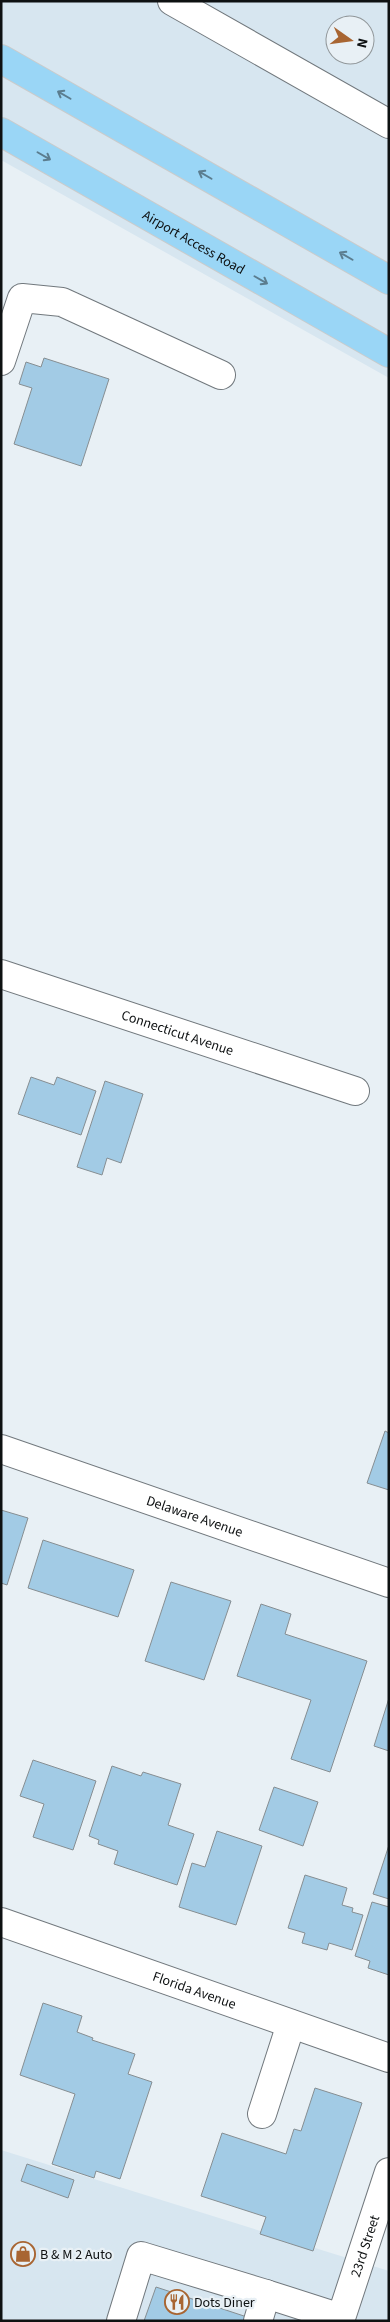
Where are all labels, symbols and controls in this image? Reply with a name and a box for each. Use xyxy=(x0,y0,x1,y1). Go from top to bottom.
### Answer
north arrow xyxy=(325,15,375,65)
text: N xyxy=(351,36,372,50)
one-way arrow xyxy=(56,90,71,100)
one-way arrow xyxy=(36,151,50,161)
one-way arrow xyxy=(198,170,213,180)
street label: Airport Access Road xyxy=(138,206,248,280)
one-way arrow xyxy=(340,250,354,260)
one-way arrow xyxy=(253,275,267,285)
street label: Connecticut Avenue xyxy=(119,1005,236,1061)
street label: Delaware Avenue xyxy=(143,1491,245,1543)
street label: Florida Avenue xyxy=(150,1967,239,2015)
street label: 23rd Street xyxy=(346,2212,385,2280)
shop icon: B & M 2 Auto xyxy=(10,2241,36,2267)
place label: B & M 2 Auto xyxy=(40,2245,112,2265)
restaurant icon: Dots Diner xyxy=(164,2289,190,2315)
place label: Dots Diner xyxy=(194,2293,255,2313)

